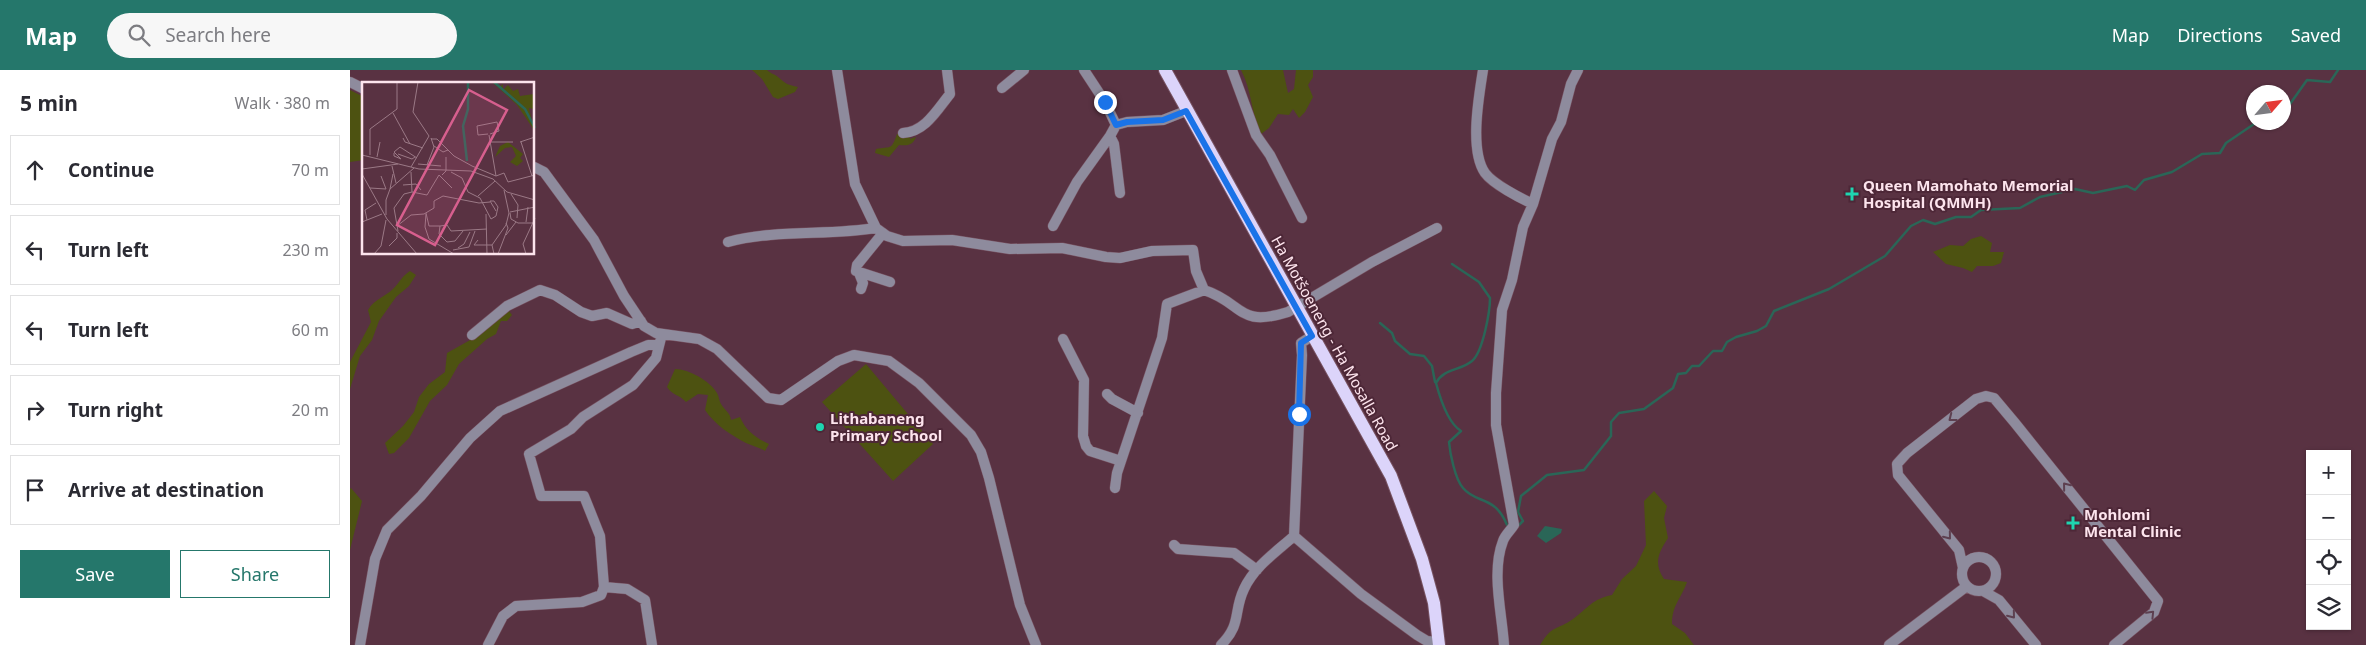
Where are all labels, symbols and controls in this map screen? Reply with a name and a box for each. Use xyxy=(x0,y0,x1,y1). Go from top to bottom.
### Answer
search box xyxy=(107,13,457,58)
text: Map xyxy=(25,19,77,52)
icon: search xyxy=(125,21,153,49)
text: Search here xyxy=(165,22,271,48)
text: Map xyxy=(2112,23,2149,47)
text: Directions xyxy=(2177,23,2263,47)
text: Saved xyxy=(2291,23,2341,47)
inset map xyxy=(362,82,535,255)
north arrow xyxy=(2246,85,2291,130)
text: 5 min xyxy=(20,89,78,117)
route end xyxy=(1094,91,1117,114)
text: Walk · 380 m xyxy=(235,92,330,114)
icon: ahead xyxy=(21,156,49,184)
text: Continue xyxy=(68,157,154,183)
text: 70 m xyxy=(292,159,329,181)
place label: Queen Mamohato Memorial Hospital (QMMH) xyxy=(1863,175,2074,212)
marker: Queen Mamohato Memorial Hospital (QMMH) xyxy=(1845,187,1859,201)
street label: Ha Motšoeneng - Ha Mosalla Road xyxy=(1267,232,1403,454)
icon: left xyxy=(21,236,49,264)
text: Turn left xyxy=(68,237,149,263)
text: 230 m xyxy=(282,239,329,261)
icon: left xyxy=(21,316,49,344)
text: Turn left xyxy=(68,317,149,343)
text: 60 m xyxy=(292,319,329,341)
icon: right xyxy=(21,396,49,424)
text: Turn right xyxy=(68,397,163,423)
text: 20 m xyxy=(292,399,329,421)
route start xyxy=(1288,403,1311,426)
place label: Lithabaneng Primary School xyxy=(830,408,942,445)
one-way arrow xyxy=(1949,412,1958,420)
marker: Lithabaneng Primary School xyxy=(814,421,826,433)
map controls xyxy=(2306,450,2351,630)
button: + xyxy=(2306,450,2351,495)
icon: arrive xyxy=(21,476,49,504)
text: Arrive at destination xyxy=(68,477,264,503)
one-way arrow xyxy=(2063,483,2071,492)
button: − xyxy=(2306,495,2351,540)
place label: Mohlomi Mental Clinic xyxy=(2084,504,2182,541)
marker: Mohlomi Mental Clinic xyxy=(2066,516,2080,530)
one-way arrow xyxy=(1942,531,1951,540)
button: locate xyxy=(2306,540,2351,585)
button: Save xyxy=(20,550,170,598)
button: Share xyxy=(180,550,330,598)
button: layers xyxy=(2306,585,2351,630)
one-way arrow xyxy=(2007,609,2015,618)
one-way arrow xyxy=(2145,610,2154,619)

